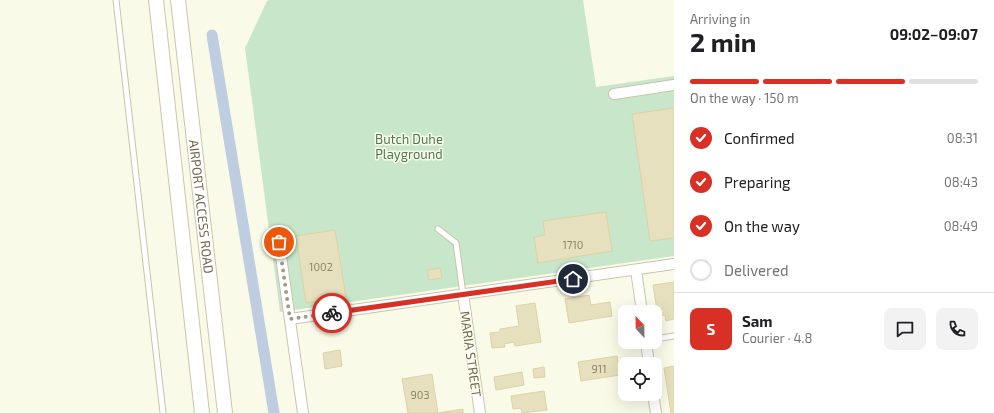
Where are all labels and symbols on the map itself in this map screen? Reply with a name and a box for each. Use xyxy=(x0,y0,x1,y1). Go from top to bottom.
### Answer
park label: Butch Duhe Playground xyxy=(375,131,443,162)
street label: AIRPORT ACCESS ROAD xyxy=(186,139,217,274)
pin xyxy=(262,225,296,259)
house number: 1710 xyxy=(562,238,584,251)
house number: 1002 xyxy=(309,260,333,273)
pin xyxy=(556,262,590,296)
courier xyxy=(312,293,352,333)
north arrow xyxy=(618,305,662,349)
street label: MARIA STREET xyxy=(457,310,485,398)
house number: 911 xyxy=(591,362,607,375)
house number: 903 xyxy=(410,388,430,401)

